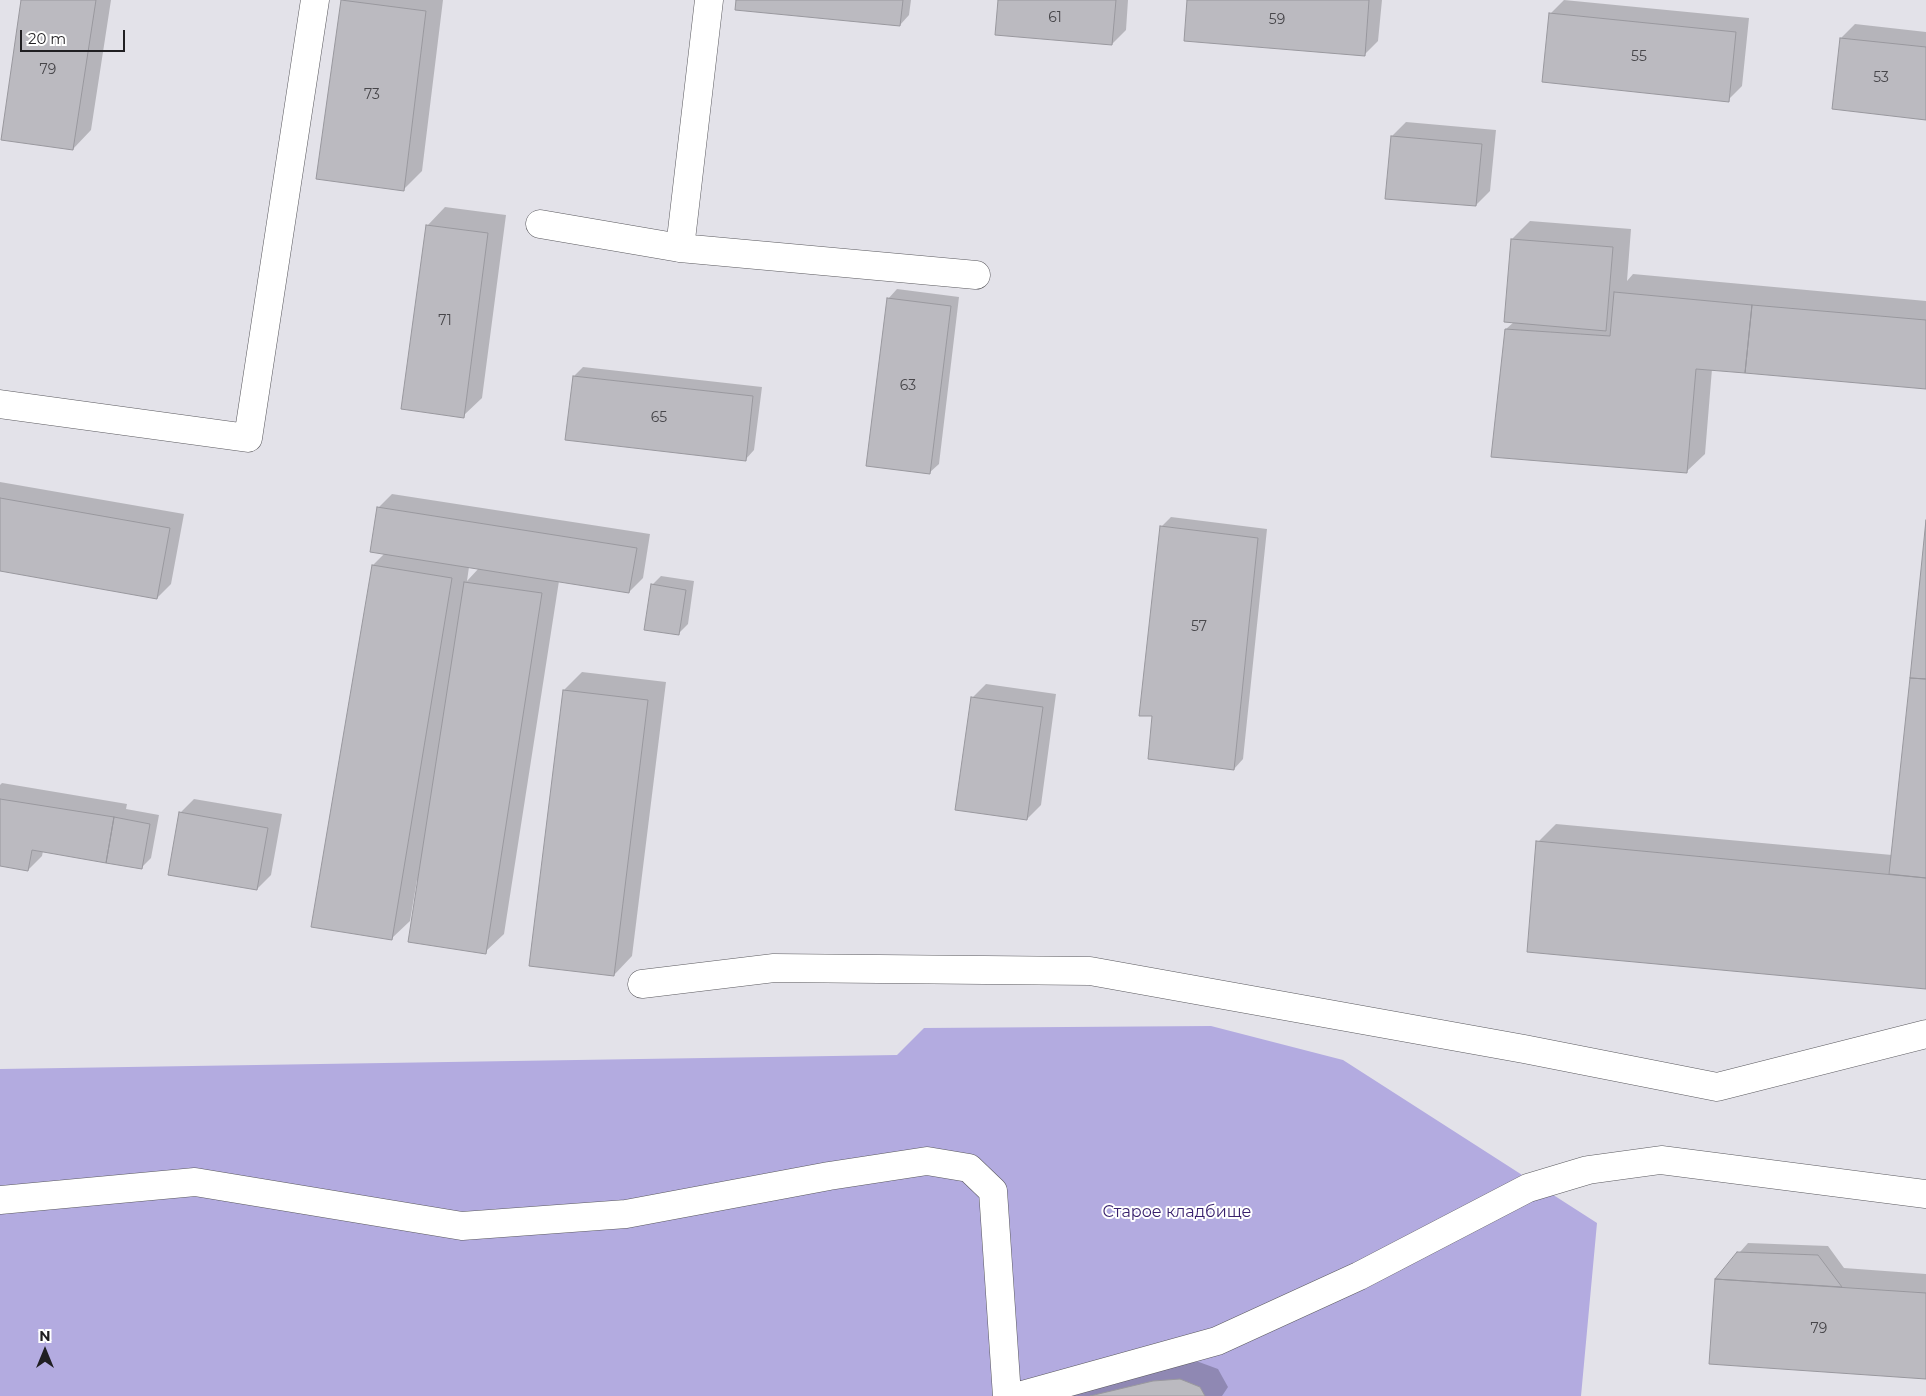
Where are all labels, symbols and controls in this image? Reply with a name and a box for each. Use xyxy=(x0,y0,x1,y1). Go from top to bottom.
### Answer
house number: 61 xyxy=(1048,10,1062,26)
house number: 59 xyxy=(1269,12,1285,28)
scale bar xyxy=(22,20,128,52)
text: 20 m xyxy=(28,29,66,48)
house number: 55 xyxy=(1631,49,1647,65)
house number: 79 xyxy=(40,62,56,78)
house number: 53 xyxy=(1873,70,1889,86)
house number: 73 xyxy=(364,87,380,103)
house number: 71 xyxy=(438,313,452,329)
house number: 63 xyxy=(900,378,916,394)
house number: 65 xyxy=(651,410,667,426)
house number: 57 xyxy=(1191,619,1207,635)
park label: Старое кладбище xyxy=(1103,1202,1251,1222)
house number: 79 xyxy=(1811,1321,1827,1337)
north arrow xyxy=(20,1326,70,1376)
text: N xyxy=(39,1327,51,1345)

